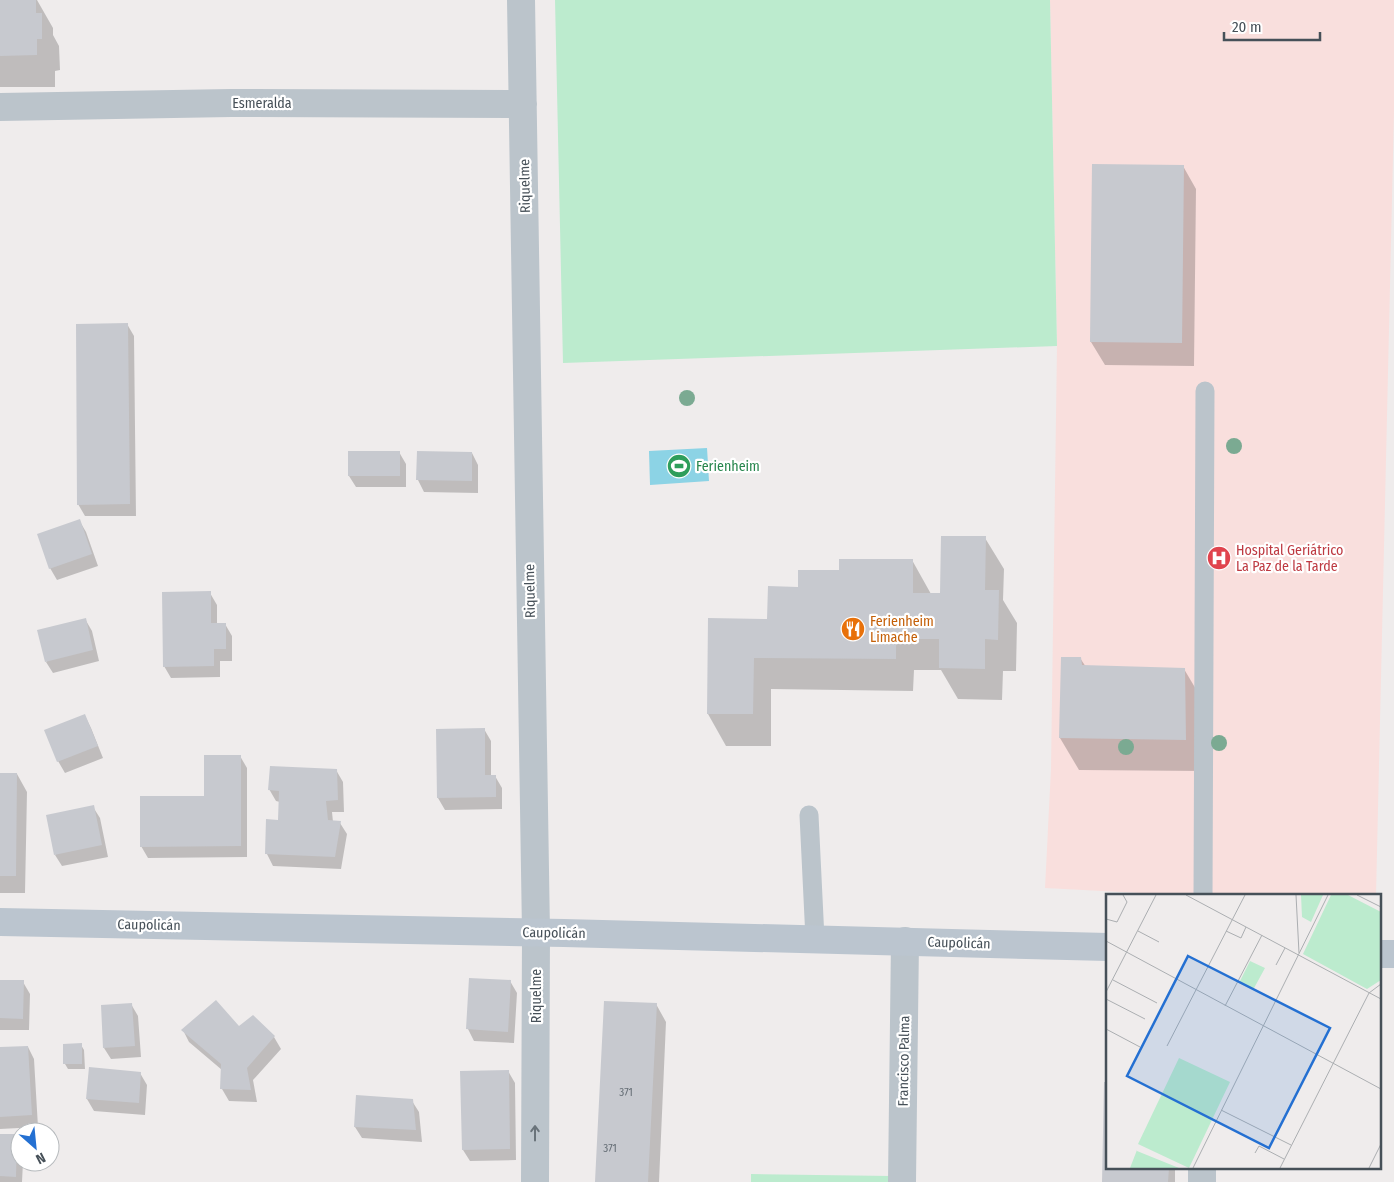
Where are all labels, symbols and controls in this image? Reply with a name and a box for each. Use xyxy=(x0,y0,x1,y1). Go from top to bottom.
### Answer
scale bar xyxy=(1224,10,1320,42)
text: 20 m xyxy=(1232,18,1262,36)
street label: Esmeralda xyxy=(232,95,292,112)
street label: Riquelme xyxy=(516,159,534,213)
sports icon: Ferienheim xyxy=(666,453,692,479)
place label: Ferienheim xyxy=(696,458,760,475)
place label: Hospital Geriátrico La Paz de la Tarde xyxy=(1236,542,1343,575)
hospital icon: Hospital Geriátrico La Paz de la Tarde xyxy=(1206,545,1232,571)
street label: Riquelme xyxy=(521,564,539,618)
place label: Ferienheim Limache xyxy=(870,613,934,646)
restaurant icon: Ferienheim Limache xyxy=(840,616,866,642)
inset map xyxy=(1106,894,1382,1170)
street label: Caupolicán xyxy=(117,916,181,934)
street label: Caupolicán xyxy=(522,924,586,942)
street label: Caupolicán xyxy=(927,933,991,953)
street label: Riquelme xyxy=(528,969,545,1023)
street label: Francisco Palma xyxy=(895,1015,913,1107)
house number: 371 xyxy=(619,1086,633,1099)
north arrow xyxy=(10,1122,60,1172)
one-way arrow xyxy=(530,1126,540,1142)
house number: 371 xyxy=(603,1142,617,1155)
text: N xyxy=(33,1149,48,1168)

